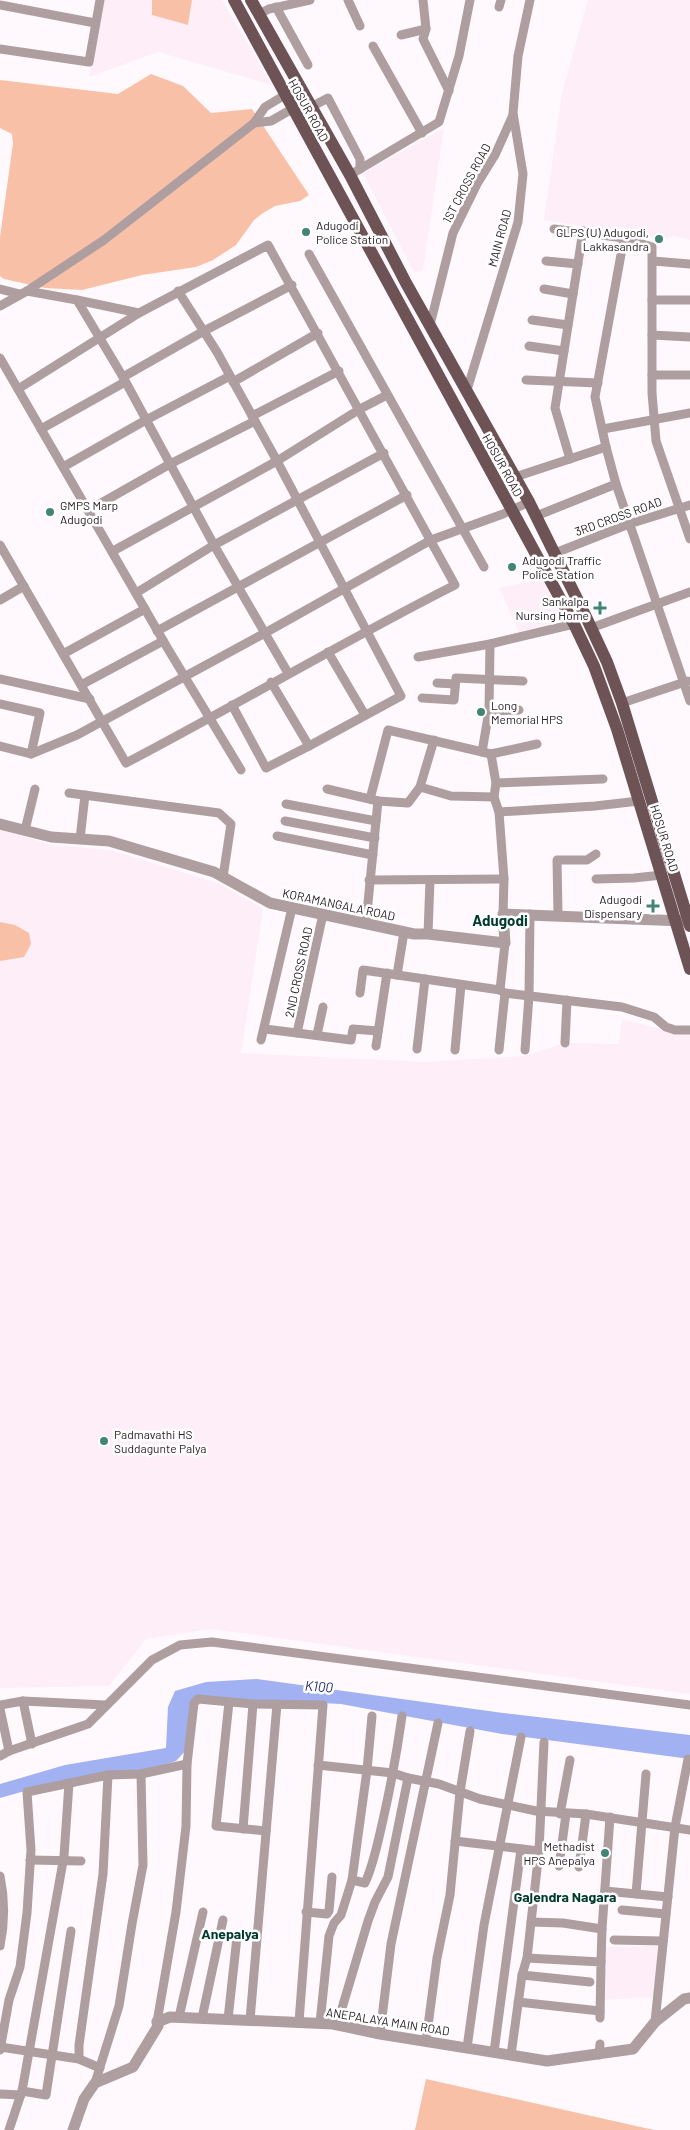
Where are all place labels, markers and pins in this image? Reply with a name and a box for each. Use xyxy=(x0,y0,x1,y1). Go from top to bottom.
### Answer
place label: Adugodi Police Station xyxy=(316,218,388,246)
place label: GLPS (U) Adugodi, Lakkasandra xyxy=(556,225,649,253)
marker: Adugodi Police Station xyxy=(300,226,312,238)
marker: GLPS (U) Adugodi, Lakkasandra xyxy=(653,233,665,245)
place label: GMPS Marp Adugodi xyxy=(60,498,118,526)
marker: GMPS Marp Adugodi xyxy=(44,506,56,518)
place label: Adugodi Traffic Police Station xyxy=(522,553,601,581)
marker: Adugodi Traffic Police Station xyxy=(506,561,518,573)
place label: Sankalpa Nursing Home xyxy=(515,594,589,622)
marker: Sankalpa Nursing Home xyxy=(593,601,607,615)
place label: Long Memorial HPS xyxy=(491,698,563,726)
marker: Long Memorial HPS xyxy=(475,706,487,718)
place label: Adugodi Dispensary xyxy=(584,892,642,920)
marker: Adugodi Dispensary xyxy=(646,899,660,913)
place label: Padmavathi HS Suddagunte Palya xyxy=(114,1427,206,1455)
marker: Padmavathi HS Suddagunte Palya xyxy=(98,1435,110,1447)
place label: Methadist HPS Anepalya xyxy=(524,1839,595,1867)
marker: Methadist HPS Anepalya xyxy=(599,1847,611,1859)

